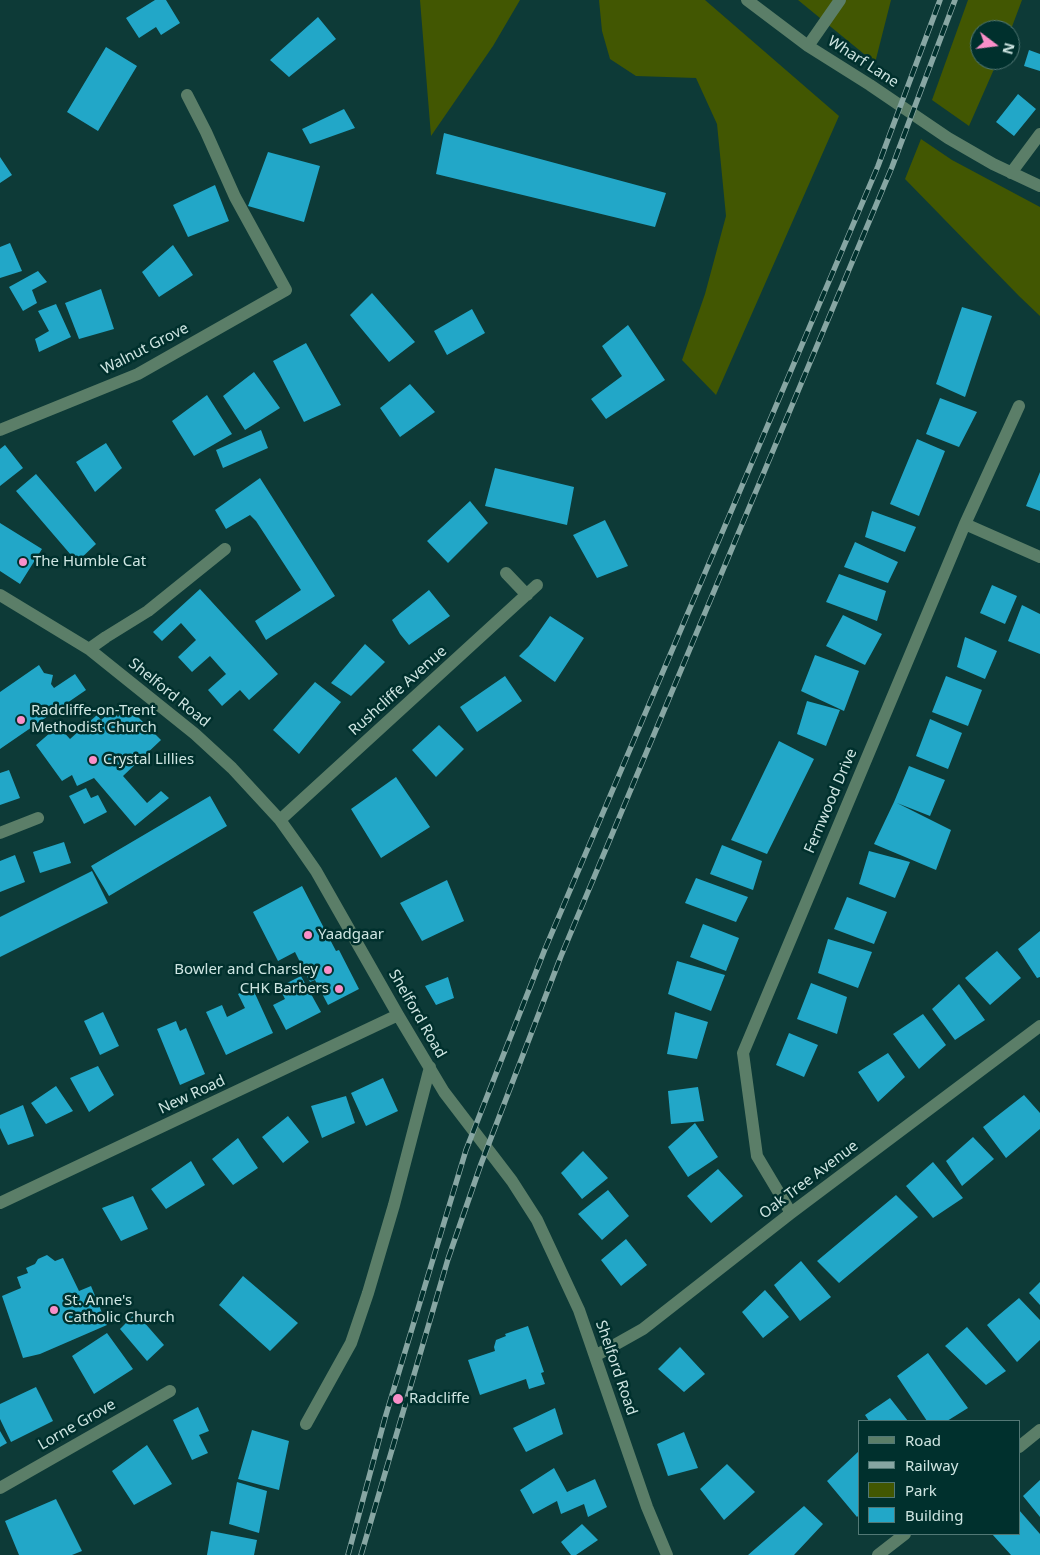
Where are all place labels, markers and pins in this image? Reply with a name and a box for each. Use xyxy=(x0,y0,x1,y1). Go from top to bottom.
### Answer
place label: The Humble Cat xyxy=(33,553,146,571)
marker: The Humble Cat xyxy=(17,556,29,568)
place label: Radcliffe-on-Trent Methodist Church xyxy=(31,702,157,737)
marker: Radcliffe-on-Trent Methodist Church xyxy=(15,714,27,726)
place label: Crystal Lillies xyxy=(103,751,194,769)
marker: Crystal Lillies xyxy=(87,754,99,766)
place label: Yaadgaar xyxy=(318,926,384,944)
marker: Yaadgaar xyxy=(302,929,314,941)
place label: Bowler and Charsley xyxy=(174,961,318,979)
marker: Bowler and Charsley xyxy=(322,964,334,976)
place label: CHK Barbers xyxy=(240,980,329,998)
marker: CHK Barbers xyxy=(333,983,345,995)
place label: St. Anne's Catholic Church xyxy=(64,1292,175,1327)
marker: St. Anne's Catholic Church xyxy=(48,1304,60,1316)
place label: Radcliffe xyxy=(409,1390,470,1408)
marker: Radcliffe xyxy=(391,1392,405,1406)

